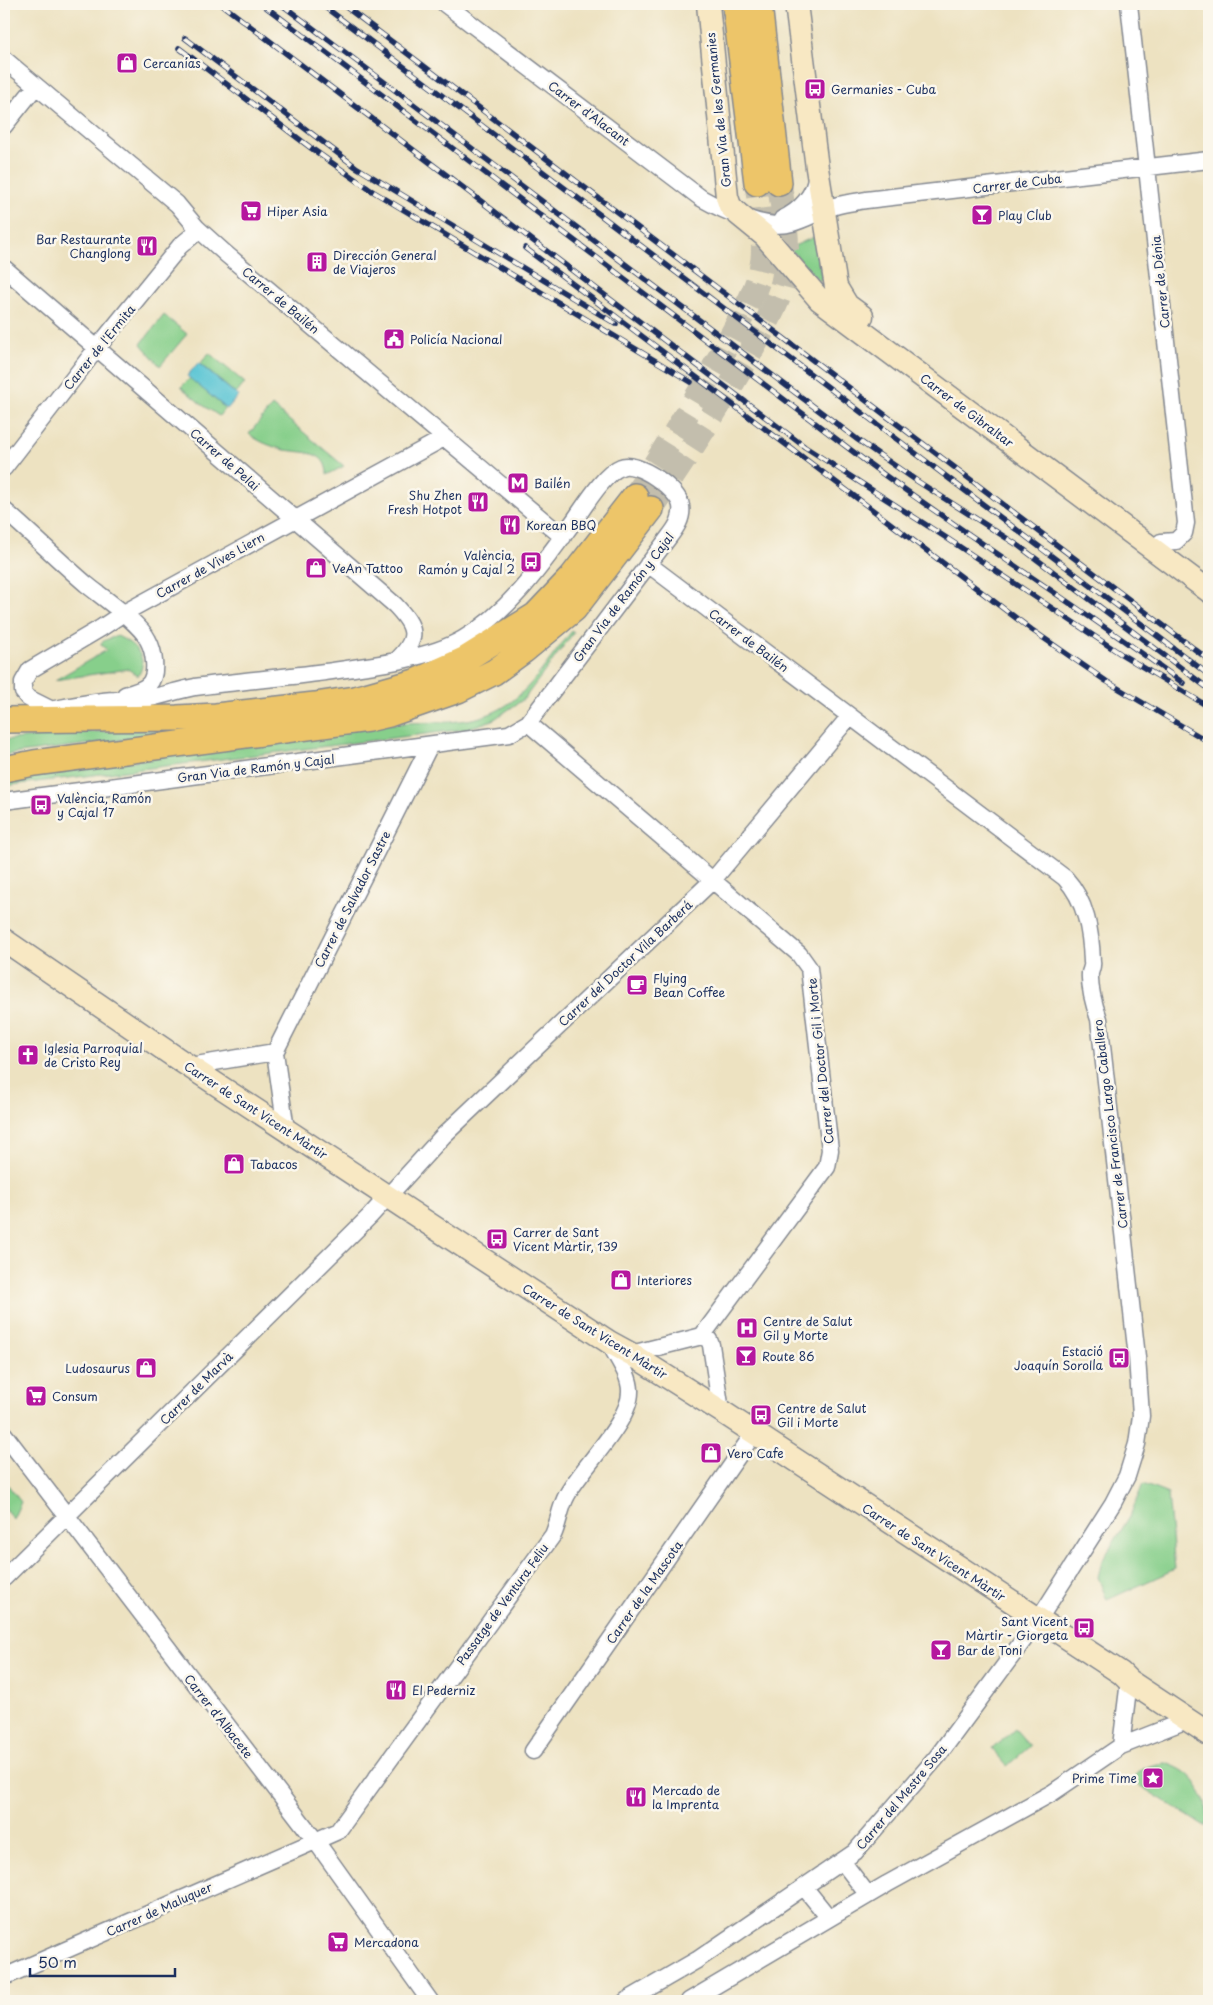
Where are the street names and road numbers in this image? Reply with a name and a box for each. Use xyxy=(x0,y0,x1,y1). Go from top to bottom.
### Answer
street label: Gran Via de les Germanies xyxy=(701,31,735,188)
street label: Carrer d'Alacant xyxy=(544,76,634,150)
street label: Carrer de Cuba xyxy=(971,169,1063,197)
street label: Carrer de Dénia xyxy=(1146,234,1174,329)
street label: Carrer de Bailén xyxy=(239,262,323,338)
street label: Carrer de l'Ermita xyxy=(59,300,139,394)
street label: Carrer de Gibraltar xyxy=(916,369,1018,451)
street label: Carrer de Pelai xyxy=(186,424,264,494)
street label: Carrer de Vives Liern xyxy=(153,528,267,602)
street label: Gran Via de Ramón y Cajal xyxy=(568,528,678,666)
street label: Carrer de Bailén xyxy=(705,604,793,676)
street label: Gran Via de Ramón y Cajal xyxy=(176,749,336,787)
street label: Carrer de Salvador Sastre xyxy=(310,827,394,971)
street label: Carrer del Doctor Vila Barberá xyxy=(554,895,697,1030)
street label: Carrer del Doctor Gil i Morte xyxy=(802,977,838,1145)
street label: Carrer de Francisco Largo Caballero xyxy=(1088,1018,1132,1230)
street label: Carrer de Sant Vicent Màrtir xyxy=(181,1057,332,1164)
street label: Carrer de Sant Vicent Màrtir xyxy=(519,1279,671,1383)
street label: Carrer de Marvà xyxy=(155,1347,237,1429)
street label: Carrer de Sant Vicent Màrtir xyxy=(859,1499,1010,1606)
street label: Carrer de la Mascota xyxy=(602,1536,687,1647)
street label: Passatge de Ventura Feliu xyxy=(452,1539,552,1669)
street label: Carrer d'Albacete xyxy=(180,1670,258,1762)
street label: Carrer del Mestre Sosa xyxy=(852,1740,951,1853)
street label: Carrer de Maluquer xyxy=(103,1877,215,1940)

